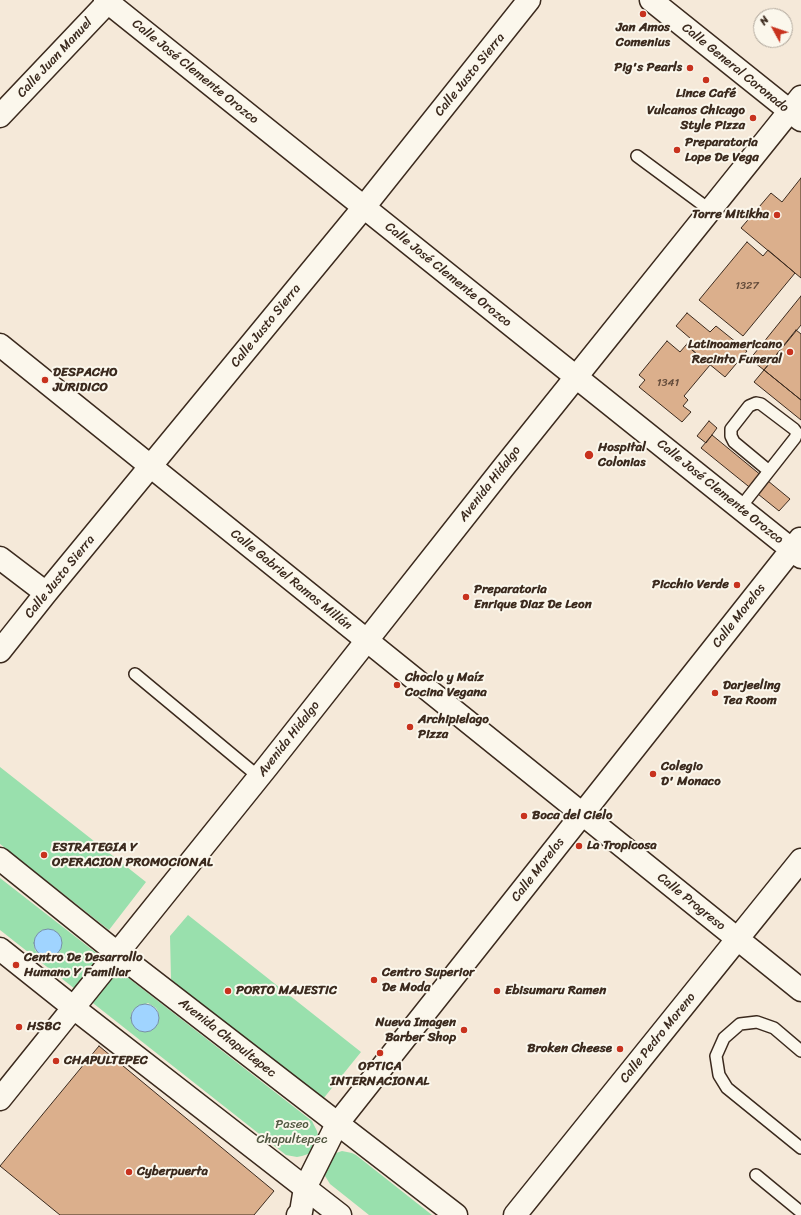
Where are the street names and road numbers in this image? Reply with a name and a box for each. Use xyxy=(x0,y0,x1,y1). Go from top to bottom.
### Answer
street label: Calle Juan Manuel xyxy=(14,15,96,101)
street label: Calle José Clemente Orozco xyxy=(129,16,261,128)
street label: Calle General Coronado xyxy=(678,20,792,116)
street label: Calle Justo Sierra xyxy=(432,30,508,120)
street label: Calle José Clemente Orozco xyxy=(382,219,514,331)
street label: Calle Justo Sierra xyxy=(228,281,304,371)
street label: Calle José Clemente Orozco xyxy=(654,436,786,548)
street label: Avenida Hidalgo xyxy=(456,443,524,525)
street label: Calle Gabriel Ramos Millán xyxy=(227,526,355,634)
street label: Calle Justo Sierra xyxy=(22,532,98,622)
street label: Calle Morelos xyxy=(709,581,769,651)
street label: Avenida Hidalgo xyxy=(255,698,323,780)
street label: Calle Morelos xyxy=(508,835,568,905)
street label: Calle Progreso xyxy=(654,870,728,934)
street label: Calle Pedro Moreno xyxy=(617,990,699,1086)
street label: Avenida Chapultepec xyxy=(175,995,279,1081)

